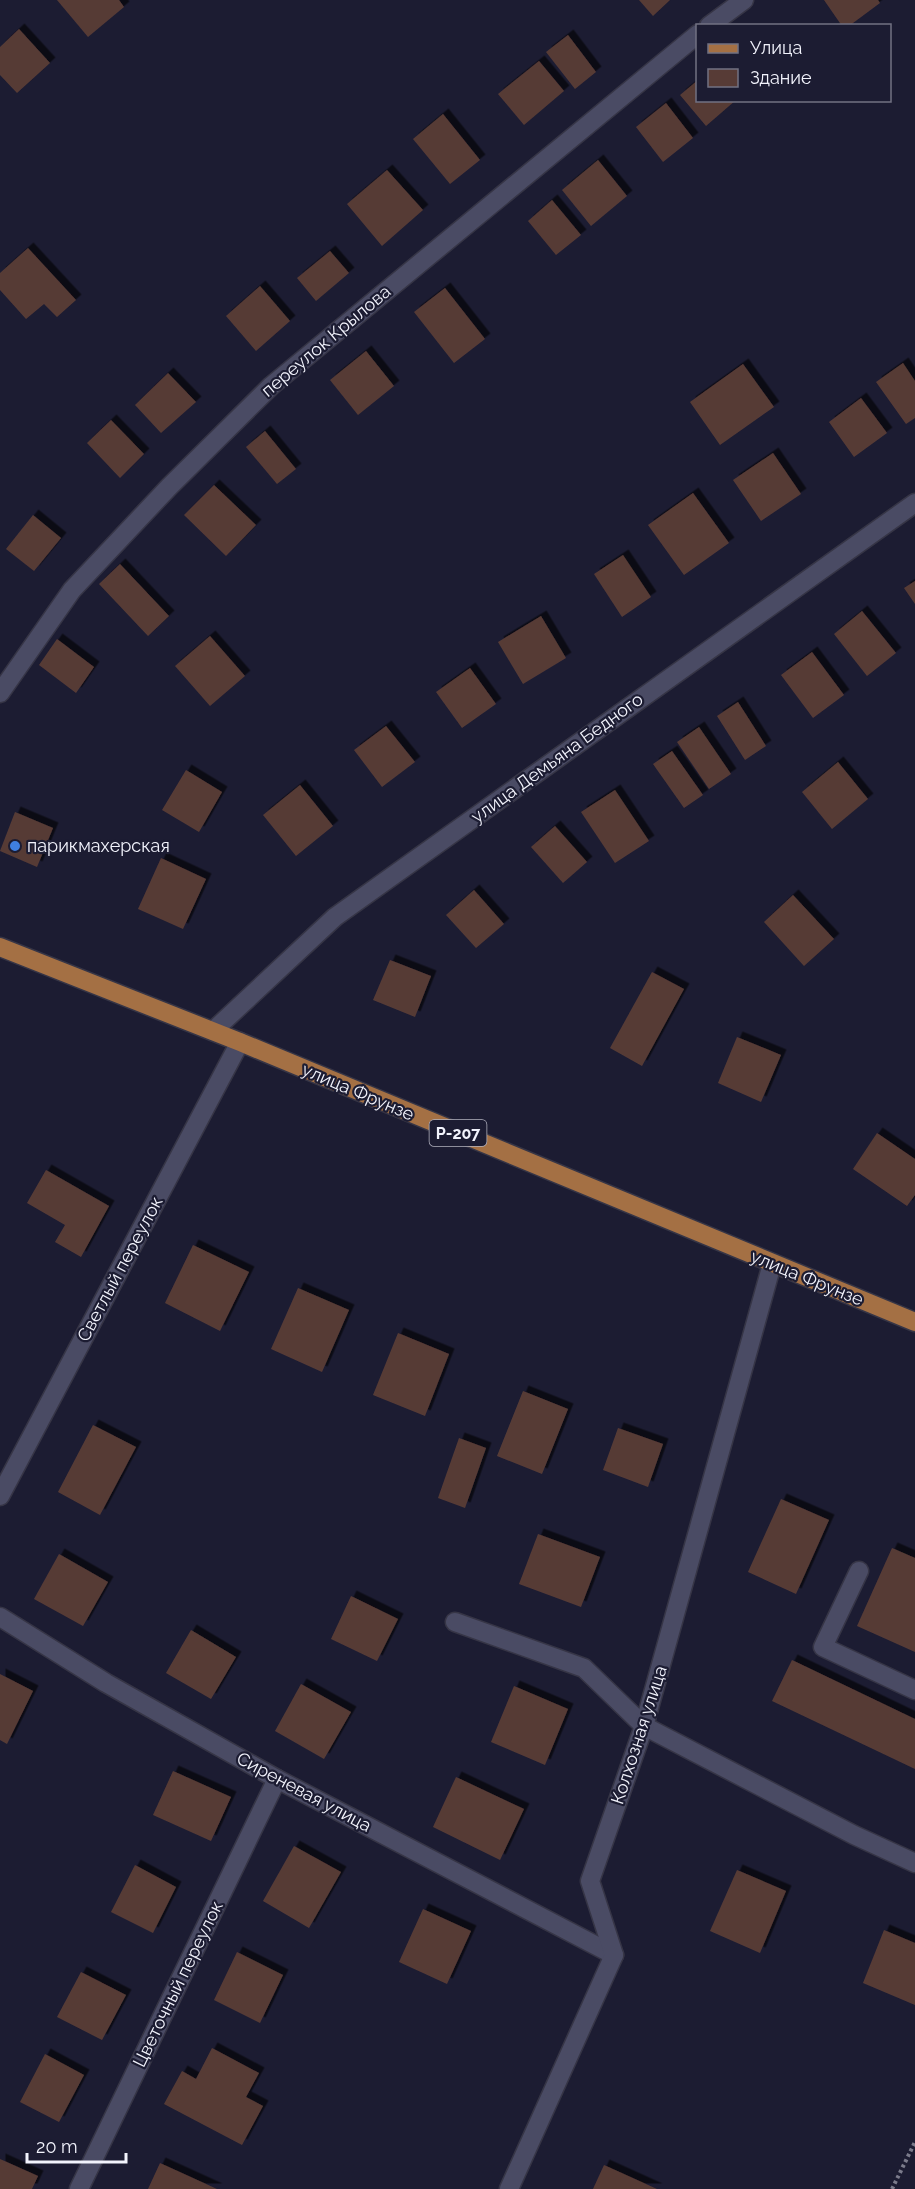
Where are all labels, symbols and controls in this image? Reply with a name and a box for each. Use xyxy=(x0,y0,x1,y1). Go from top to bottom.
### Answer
legend xyxy=(696,24,891,102)
text: Улица xyxy=(750,37,802,58)
text: Здание xyxy=(750,67,812,88)
street label: переулок Крылова xyxy=(257,281,394,401)
street label: улица Демьяна Бедного xyxy=(467,688,647,827)
place label: парикмахерская xyxy=(27,835,170,856)
marker: парикмахерская xyxy=(8,839,22,853)
street label: улица Фрунзе xyxy=(299,1058,418,1125)
road number: Р-207 xyxy=(430,1120,486,1146)
street label: Светлый переулок xyxy=(72,1193,167,1345)
street label: улица Фрунзе xyxy=(748,1245,867,1310)
street label: Колхозная улица xyxy=(606,1663,671,1807)
street label: Сиреневая улица xyxy=(233,1747,375,1836)
street label: Цветочный переулок xyxy=(128,1897,227,2070)
scale bar xyxy=(27,2126,126,2164)
text: 20 m xyxy=(36,2136,78,2157)

